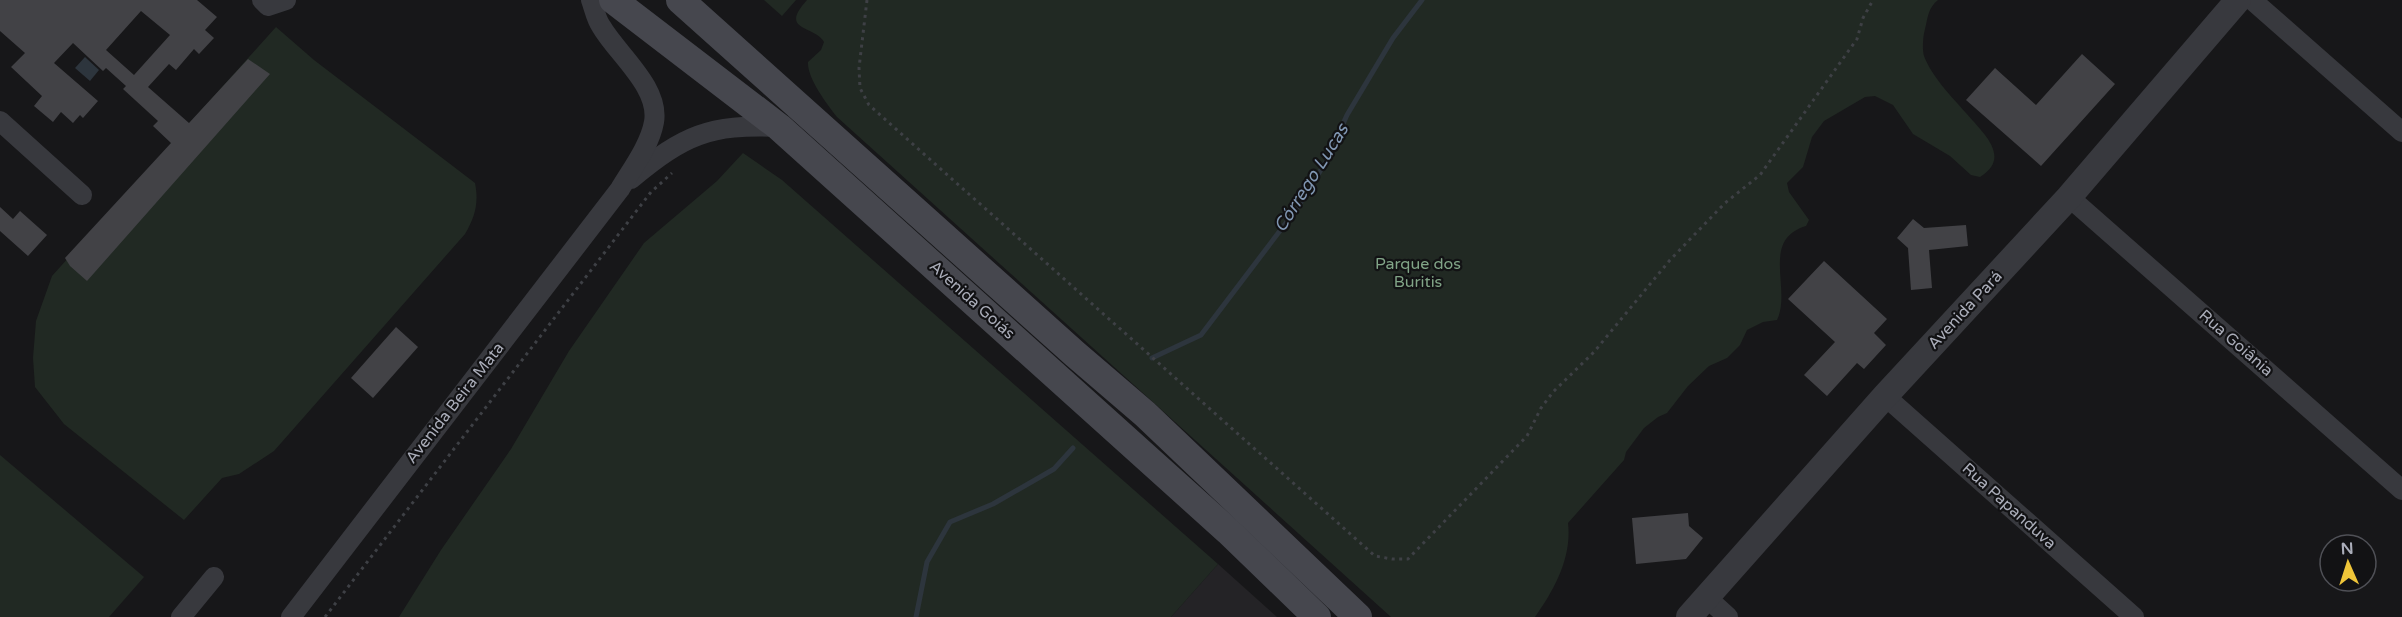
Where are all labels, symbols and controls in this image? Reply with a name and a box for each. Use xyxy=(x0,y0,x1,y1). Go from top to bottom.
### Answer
water label: Córrego Lucas xyxy=(1269,119,1354,236)
park label: Parque dos Buritis xyxy=(1375,254,1461,292)
street label: Avenida Goiás xyxy=(925,256,1019,344)
street label: Avenida Pará xyxy=(1924,267,2006,353)
street label: Rua Goiânia xyxy=(2195,305,2277,381)
street label: Avenida Beira Mata xyxy=(401,338,509,468)
street label: Rua Papanduva xyxy=(1958,459,2060,553)
north arrow xyxy=(2318,533,2378,593)
text: N xyxy=(2340,539,2354,559)

